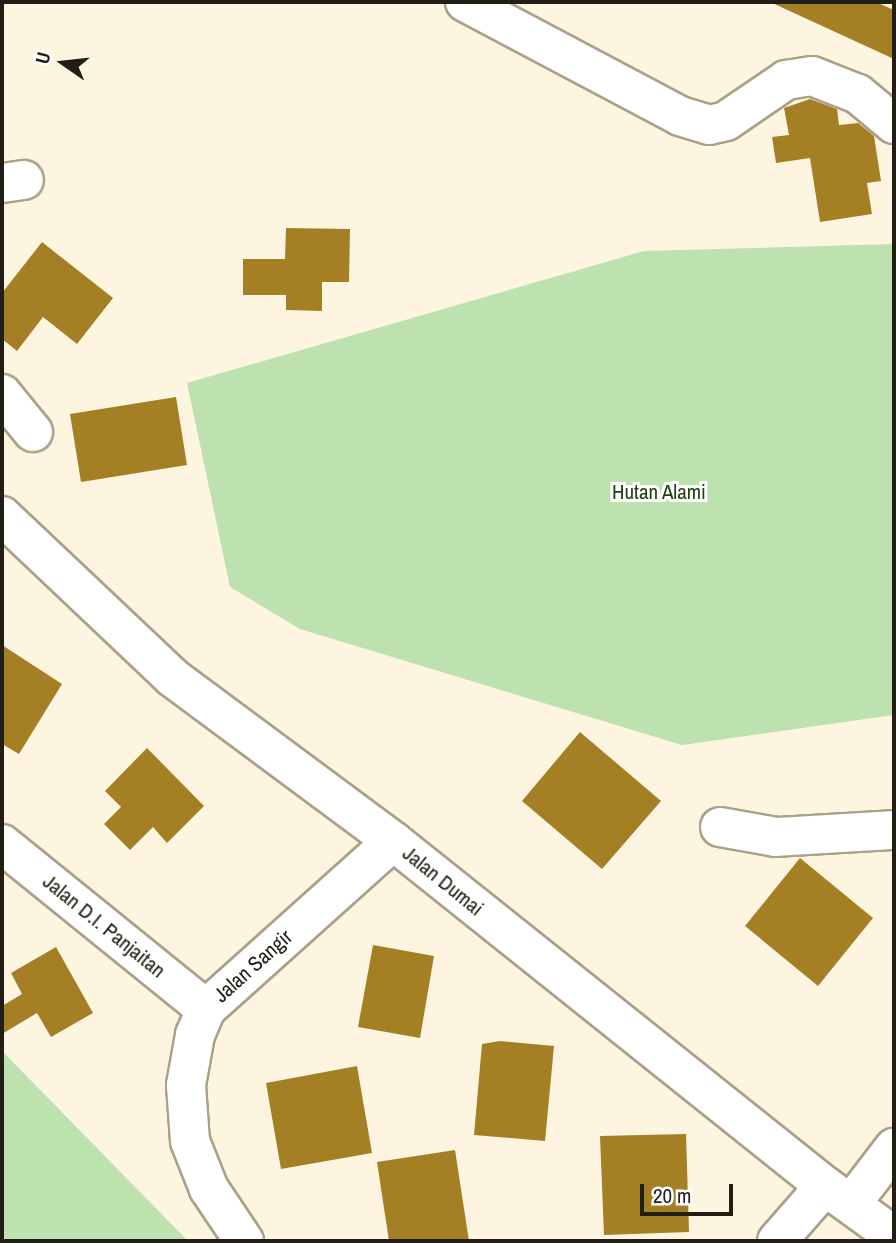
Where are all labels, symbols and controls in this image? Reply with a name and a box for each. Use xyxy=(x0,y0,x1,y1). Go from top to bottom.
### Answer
north arrow xyxy=(28,28,98,98)
text: U xyxy=(29,49,57,67)
park label: Hutan Alami xyxy=(612,479,706,505)
street label: Jalan Dumai xyxy=(398,841,488,921)
street label: Jalan D.I. Panjaitan xyxy=(38,869,170,983)
street label: Jalan Sangir xyxy=(209,924,297,1008)
scale bar xyxy=(644,1170,737,1214)
text: 20 m xyxy=(653,1181,691,1210)

